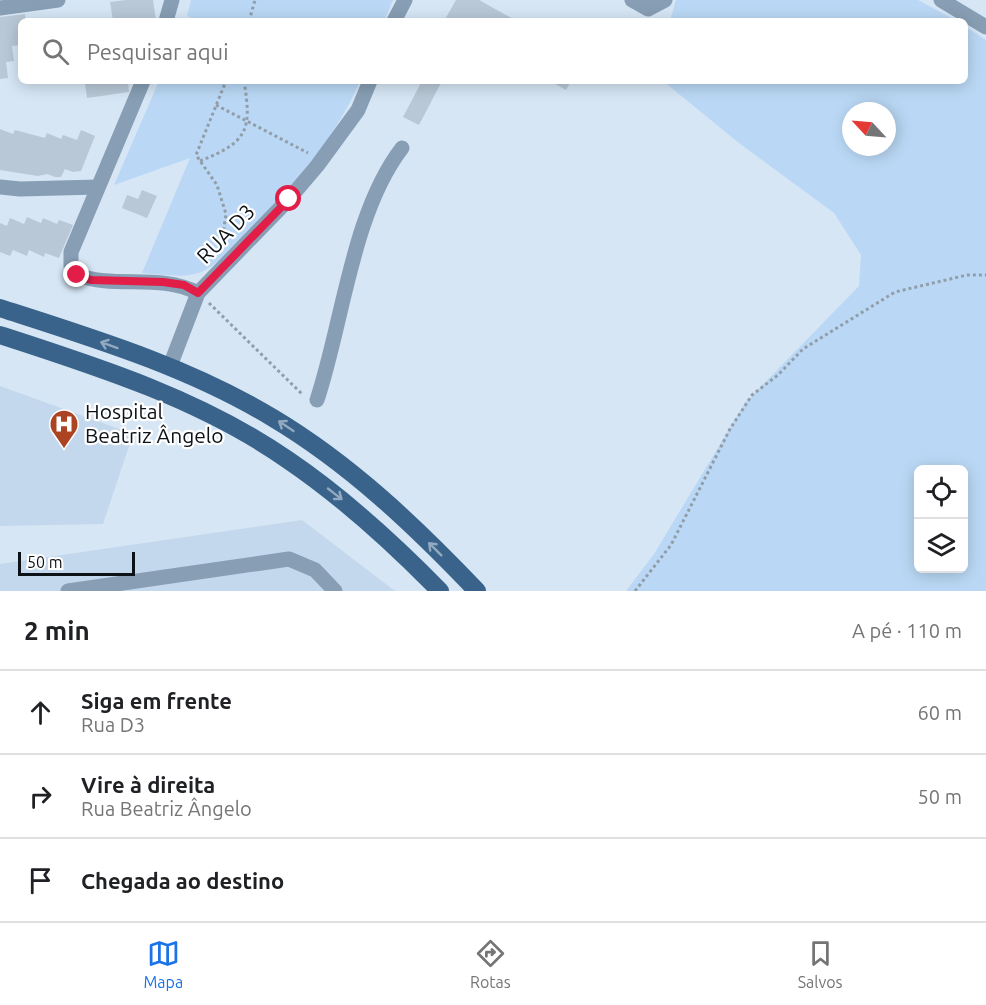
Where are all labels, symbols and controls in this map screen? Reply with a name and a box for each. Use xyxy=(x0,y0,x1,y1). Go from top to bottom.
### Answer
search box xyxy=(18,18,968,84)
icon: search xyxy=(39,35,72,68)
text: Pesquisar aqui xyxy=(87,39,229,64)
north arrow xyxy=(842,102,896,156)
route start xyxy=(275,185,301,211)
street label: RUA D3 xyxy=(191,199,259,268)
route end xyxy=(63,261,89,287)
one-way arrow xyxy=(100,338,119,349)
place label: Hospital Beatriz Ângelo xyxy=(85,399,224,447)
hospital icon: Hospital Beatriz Ângelo xyxy=(48,408,80,450)
one-way arrow xyxy=(277,419,294,432)
map controls xyxy=(914,465,968,573)
button: locate xyxy=(914,465,968,519)
one-way arrow xyxy=(327,488,343,501)
button: layers xyxy=(914,519,968,573)
one-way arrow xyxy=(428,542,443,557)
scale bar xyxy=(18,549,135,576)
text: 50 m xyxy=(27,553,63,571)
text: 2 min xyxy=(24,616,90,645)
text: A pé · 110 m xyxy=(852,619,962,642)
text: Siga em frente xyxy=(81,688,232,713)
icon: ahead xyxy=(24,696,57,729)
text: 60 m xyxy=(918,701,962,724)
text: Rua D3 xyxy=(81,713,145,736)
text: Vire à direita xyxy=(81,772,215,797)
icon: right xyxy=(24,780,57,813)
text: 50 m xyxy=(918,785,962,808)
text: Rua Beatriz Ângelo xyxy=(81,797,252,820)
icon: arrive xyxy=(24,864,57,897)
text: Chegada ao destino xyxy=(81,868,284,893)
tab: Mapa xyxy=(143,937,183,991)
tab: Rotas xyxy=(470,937,511,991)
tab: Salvos xyxy=(798,937,843,991)

